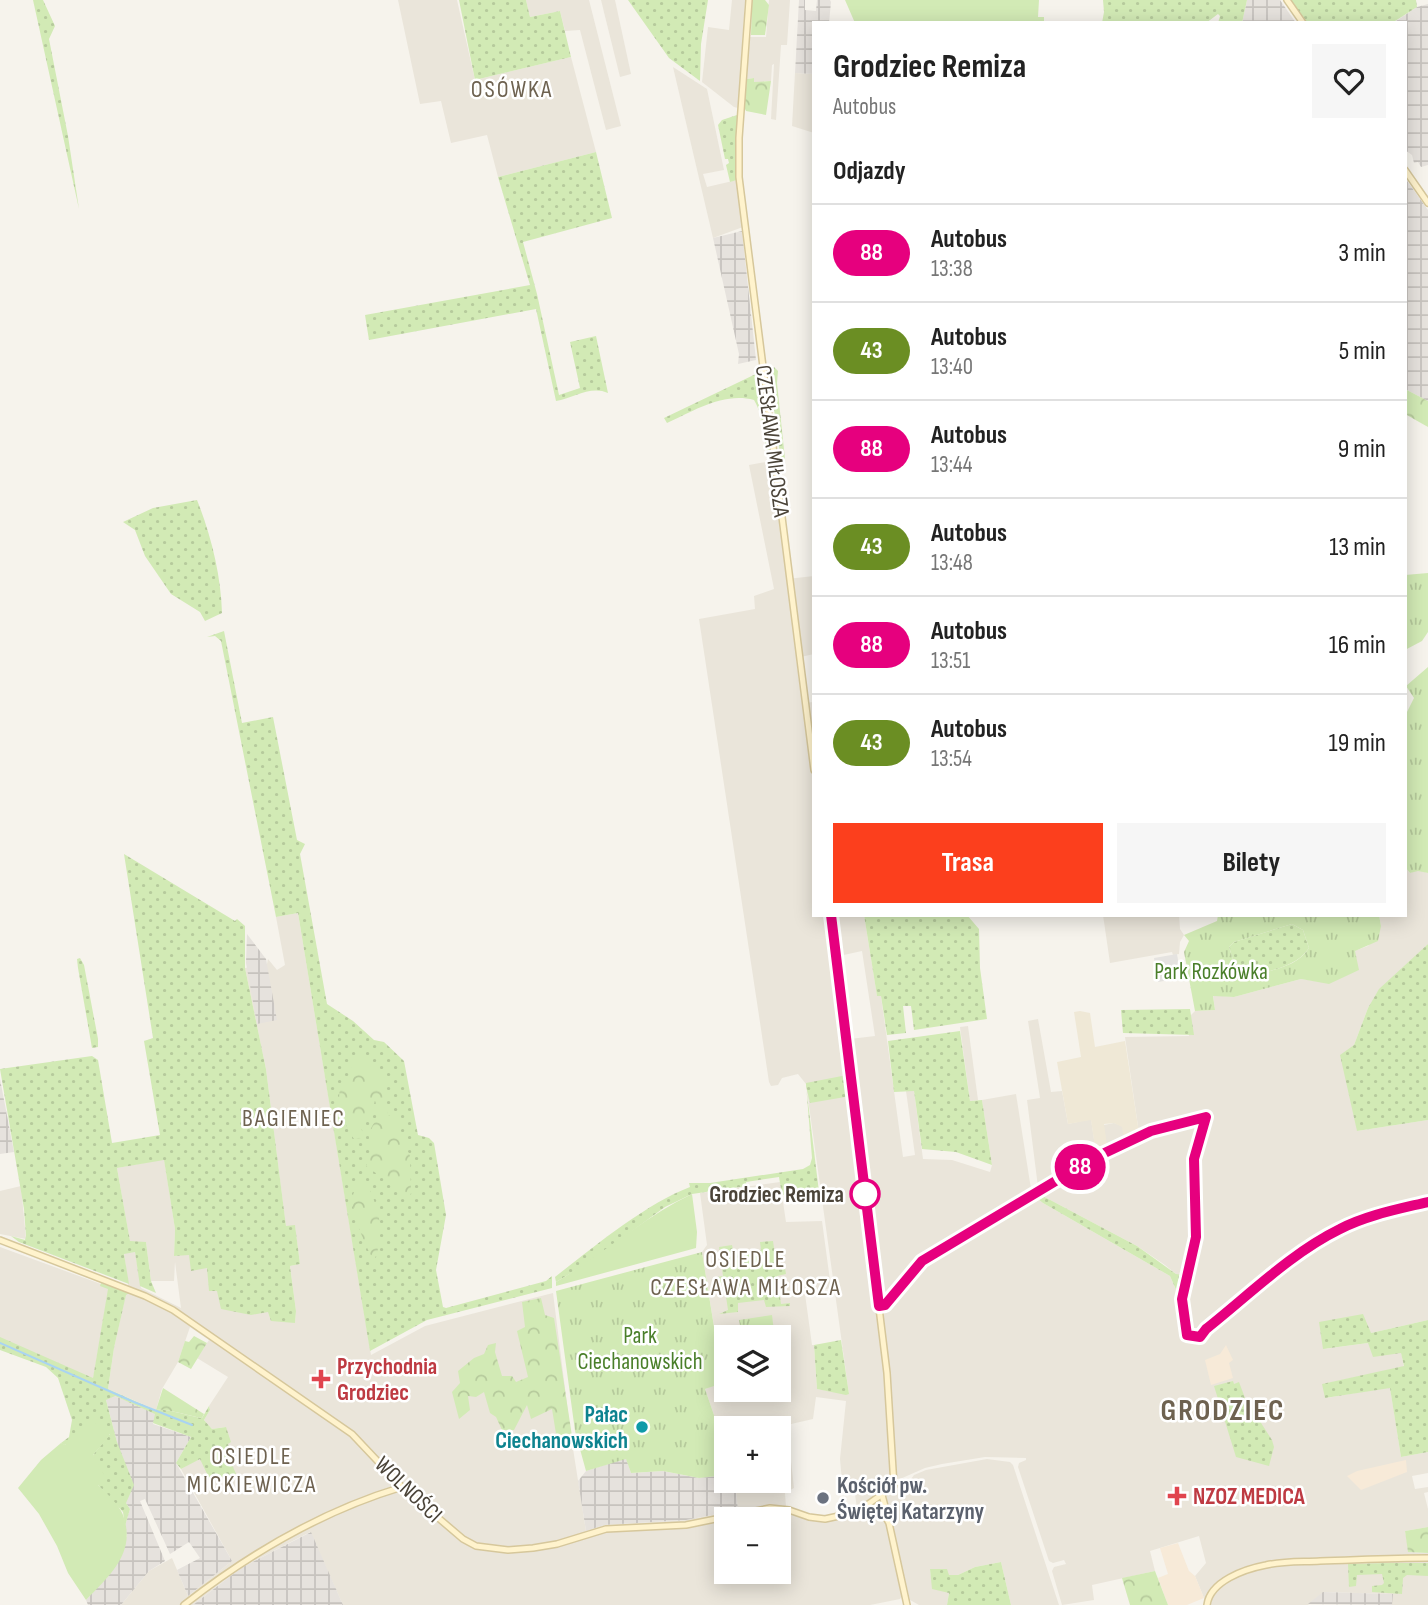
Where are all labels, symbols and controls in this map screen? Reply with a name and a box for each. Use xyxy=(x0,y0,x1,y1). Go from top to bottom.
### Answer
button: heart xyxy=(1312,44,1386,118)
text: Grodziec Remiza xyxy=(833,47,1026,87)
district label: OSÓWKA xyxy=(471,75,553,104)
text: Autobus xyxy=(833,93,896,121)
text: Odjazdy xyxy=(833,156,905,187)
text: Autobus xyxy=(931,224,1007,255)
text: 88 xyxy=(860,238,883,267)
text: 3 min xyxy=(1338,238,1386,269)
text: 13:38 xyxy=(931,255,973,283)
text: Autobus xyxy=(931,322,1007,353)
text: 43 xyxy=(861,336,882,365)
text: 5 min xyxy=(1339,336,1386,367)
text: 13:40 xyxy=(931,353,973,381)
street label: CZESŁAWA MIŁOSZA xyxy=(749,364,795,519)
text: Autobus xyxy=(931,420,1007,451)
text: 88 xyxy=(860,434,883,463)
text: 9 min xyxy=(1338,434,1386,465)
text: 13:44 xyxy=(931,451,972,479)
text: Autobus xyxy=(931,518,1007,549)
text: 43 xyxy=(861,532,882,561)
text: 13 min xyxy=(1329,532,1386,563)
text: 13:48 xyxy=(931,549,973,577)
text: Autobus xyxy=(931,616,1007,647)
text: 88 xyxy=(860,630,883,659)
text: 16 min xyxy=(1329,630,1386,661)
text: 13:51 xyxy=(931,647,970,675)
text: Autobus xyxy=(931,714,1007,745)
text: 43 xyxy=(861,728,882,757)
text: 19 min xyxy=(1329,728,1386,759)
text: 13:54 xyxy=(931,745,972,773)
button: Trasa xyxy=(833,823,1103,903)
button: Bilety xyxy=(1117,823,1386,903)
park label: Park Rozkówka xyxy=(1154,958,1268,986)
district label: BAGIENIEC xyxy=(242,1104,346,1133)
line badge: 88 xyxy=(1048,1144,1112,1190)
text: 88 xyxy=(1069,1152,1091,1181)
marker: Grodziec Remiza xyxy=(850,1179,880,1209)
place label: Grodziec Remiza xyxy=(709,1181,844,1209)
district label: OSIEDLE CZESŁAWA MIŁOSZA xyxy=(650,1245,842,1302)
park label: Park Ciechanowskich xyxy=(577,1322,703,1376)
map controls xyxy=(714,1325,791,1584)
button: layers xyxy=(714,1325,791,1402)
place label: Przychodnia Grodziec xyxy=(337,1353,437,1407)
marker: Przychodnia Grodziec xyxy=(311,1369,331,1389)
district label: GRODZIEC xyxy=(1161,1393,1285,1429)
place label: Pałac Ciechanowskich xyxy=(495,1401,628,1455)
button: + xyxy=(714,1416,791,1493)
marker: Pałac Ciechanowskich xyxy=(634,1419,650,1435)
district label: OSIEDLE MICKIEWICZA xyxy=(187,1442,317,1499)
street label: WOLNOŚCI xyxy=(369,1451,448,1529)
place label: Kościół pw. Świętej Katarzyny xyxy=(837,1472,985,1526)
place label: NZOZ MEDICA xyxy=(1193,1483,1306,1511)
marker: NZOZ MEDICA xyxy=(1167,1486,1187,1506)
marker: Kościół pw. Świętej Katarzyny xyxy=(815,1490,831,1506)
button: − xyxy=(714,1507,791,1584)

